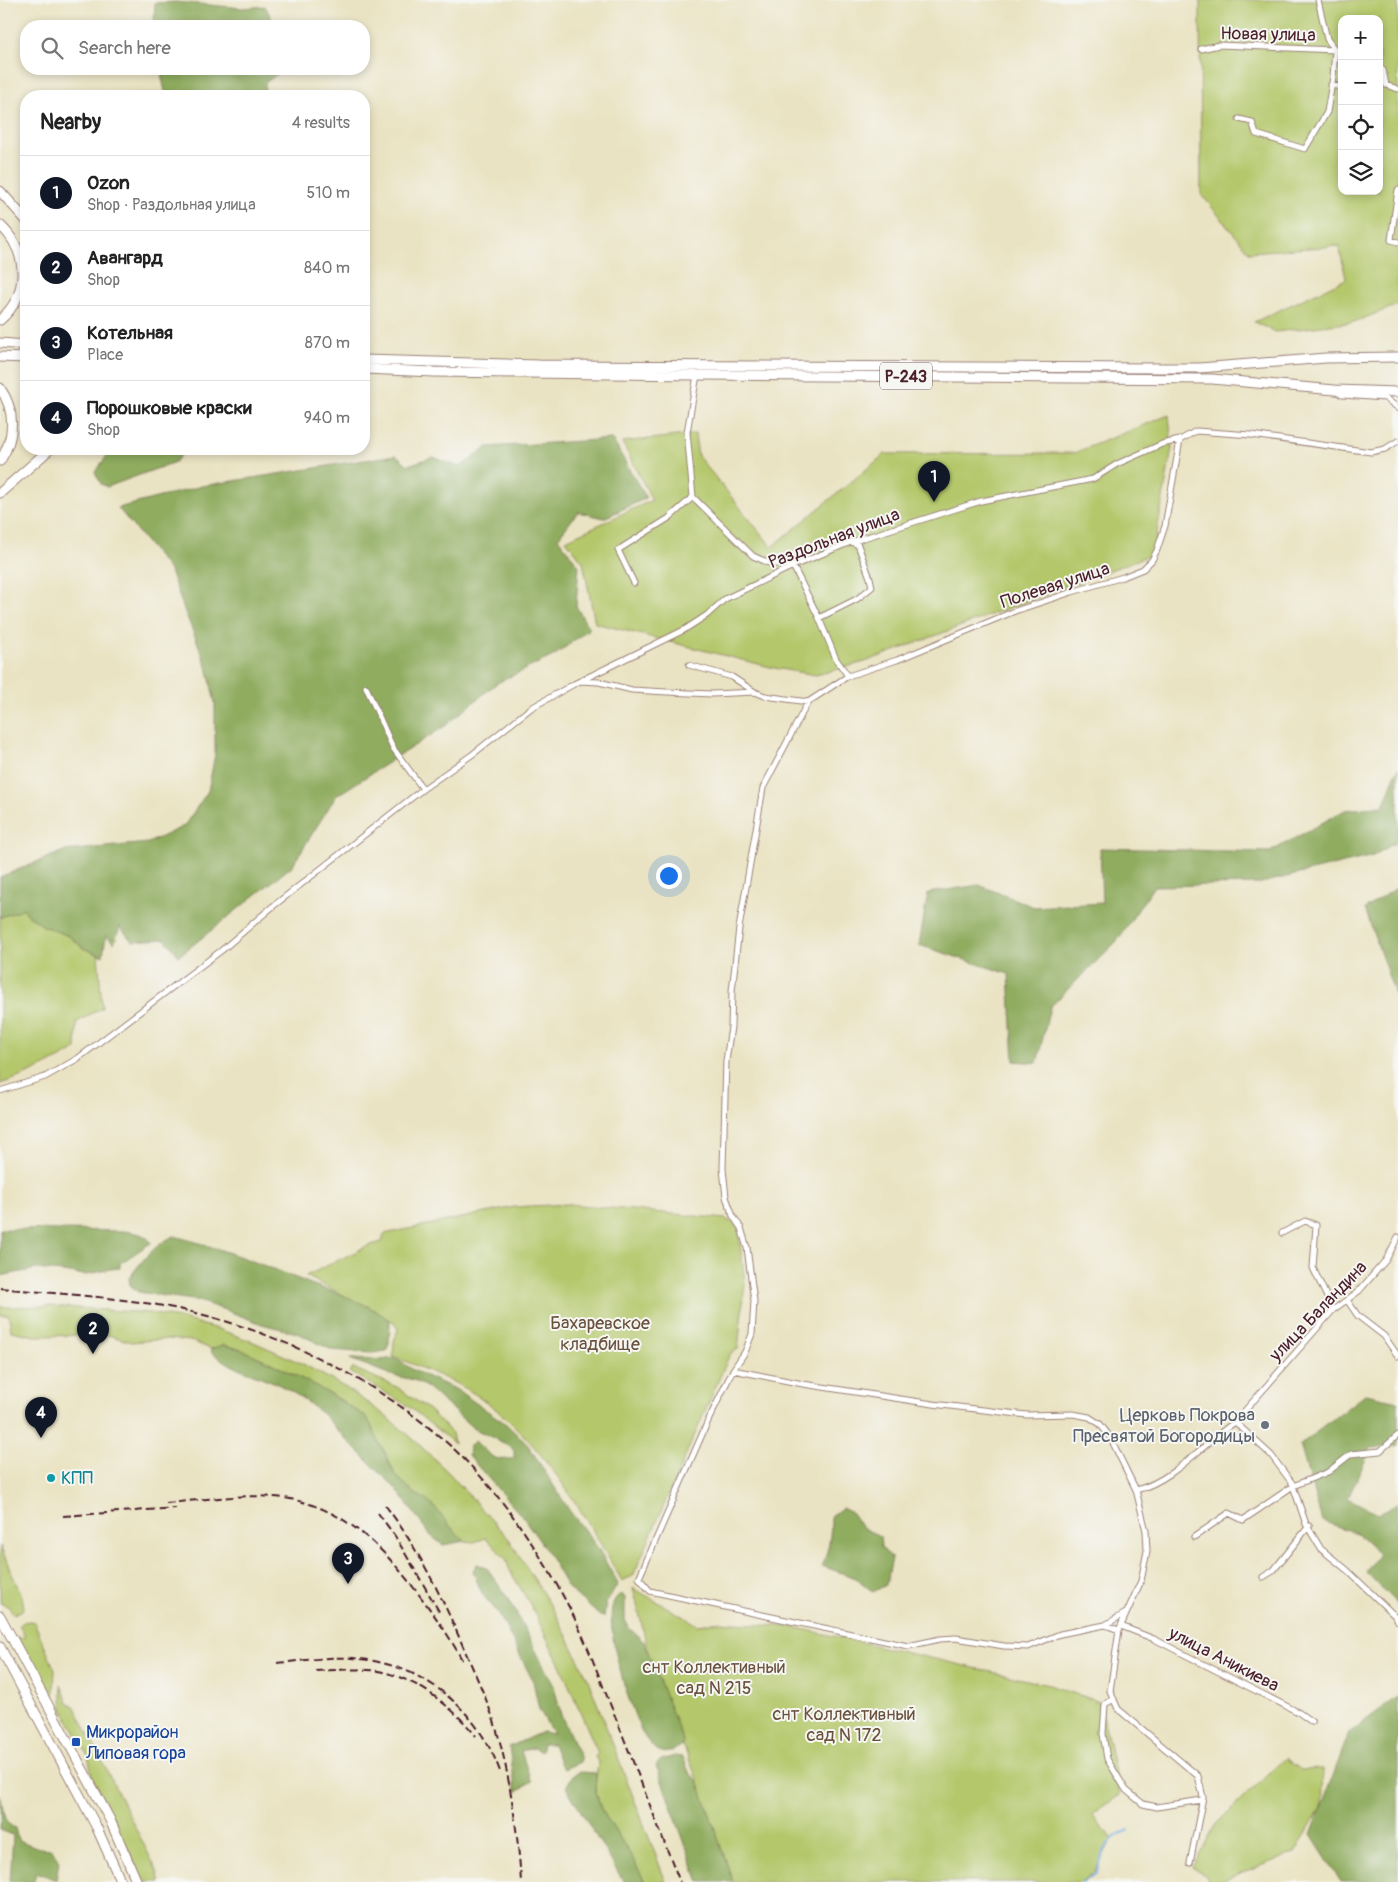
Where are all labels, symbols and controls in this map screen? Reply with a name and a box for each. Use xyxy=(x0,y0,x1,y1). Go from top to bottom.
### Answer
map controls xyxy=(1338,15,1383,195)
button: + xyxy=(1338,15,1383,60)
search box xyxy=(20,20,370,75)
street label: Новая улица xyxy=(1220,22,1316,47)
icon: search xyxy=(38,34,66,62)
text: Search here xyxy=(78,36,171,60)
button: − xyxy=(1338,60,1383,105)
button: locate xyxy=(1338,105,1383,150)
text: Nearby xyxy=(40,109,101,136)
text: 4 results xyxy=(292,113,350,133)
button: layers xyxy=(1338,150,1383,195)
text: Ozon xyxy=(87,171,130,195)
text: 1 xyxy=(53,183,59,203)
text: 510 m xyxy=(306,183,350,203)
text: Shop · Раздольная улица xyxy=(87,195,256,215)
text: Авангард xyxy=(87,246,163,270)
text: 2 xyxy=(52,258,60,278)
text: 840 m xyxy=(304,258,350,278)
text: Shop xyxy=(87,270,120,290)
text: Котельная xyxy=(87,321,173,345)
text: 3 xyxy=(52,333,60,353)
text: 870 m xyxy=(305,333,350,353)
text: Place xyxy=(87,345,123,365)
road number: Р-243 xyxy=(880,362,932,390)
text: Порошковые краски xyxy=(87,396,252,420)
text: 4 xyxy=(51,408,61,428)
text: 940 m xyxy=(304,408,350,428)
text: Shop xyxy=(87,420,120,440)
pin: 1 xyxy=(918,461,950,502)
street label: Раздольная улица xyxy=(765,503,903,574)
street label: Полевая улица xyxy=(998,557,1113,614)
your location xyxy=(656,863,682,889)
street label: улица Баландина xyxy=(1264,1256,1372,1367)
park label: Бахаревское кладбище xyxy=(550,1312,650,1356)
pin: 2 xyxy=(77,1313,109,1354)
pin: 4 xyxy=(25,1397,57,1438)
place label: Церковь Покрова Пресвятой Богородицы xyxy=(1073,1404,1255,1448)
marker: Церковь Покрова Пресвятой Богородицы xyxy=(1259,1419,1271,1431)
place label: КПП xyxy=(61,1467,93,1490)
marker: КПП xyxy=(45,1472,57,1484)
pin: 3 xyxy=(332,1543,364,1584)
street label: улица Аникиева xyxy=(1164,1621,1283,1697)
park label: снт Коллективный сад N 215 xyxy=(642,1656,786,1700)
park label: снт Коллективный сад N 172 xyxy=(772,1703,916,1747)
place label: Микрорайон Липовая гора xyxy=(85,1721,186,1765)
marker: Микрорайон Липовая гора xyxy=(70,1736,82,1748)

